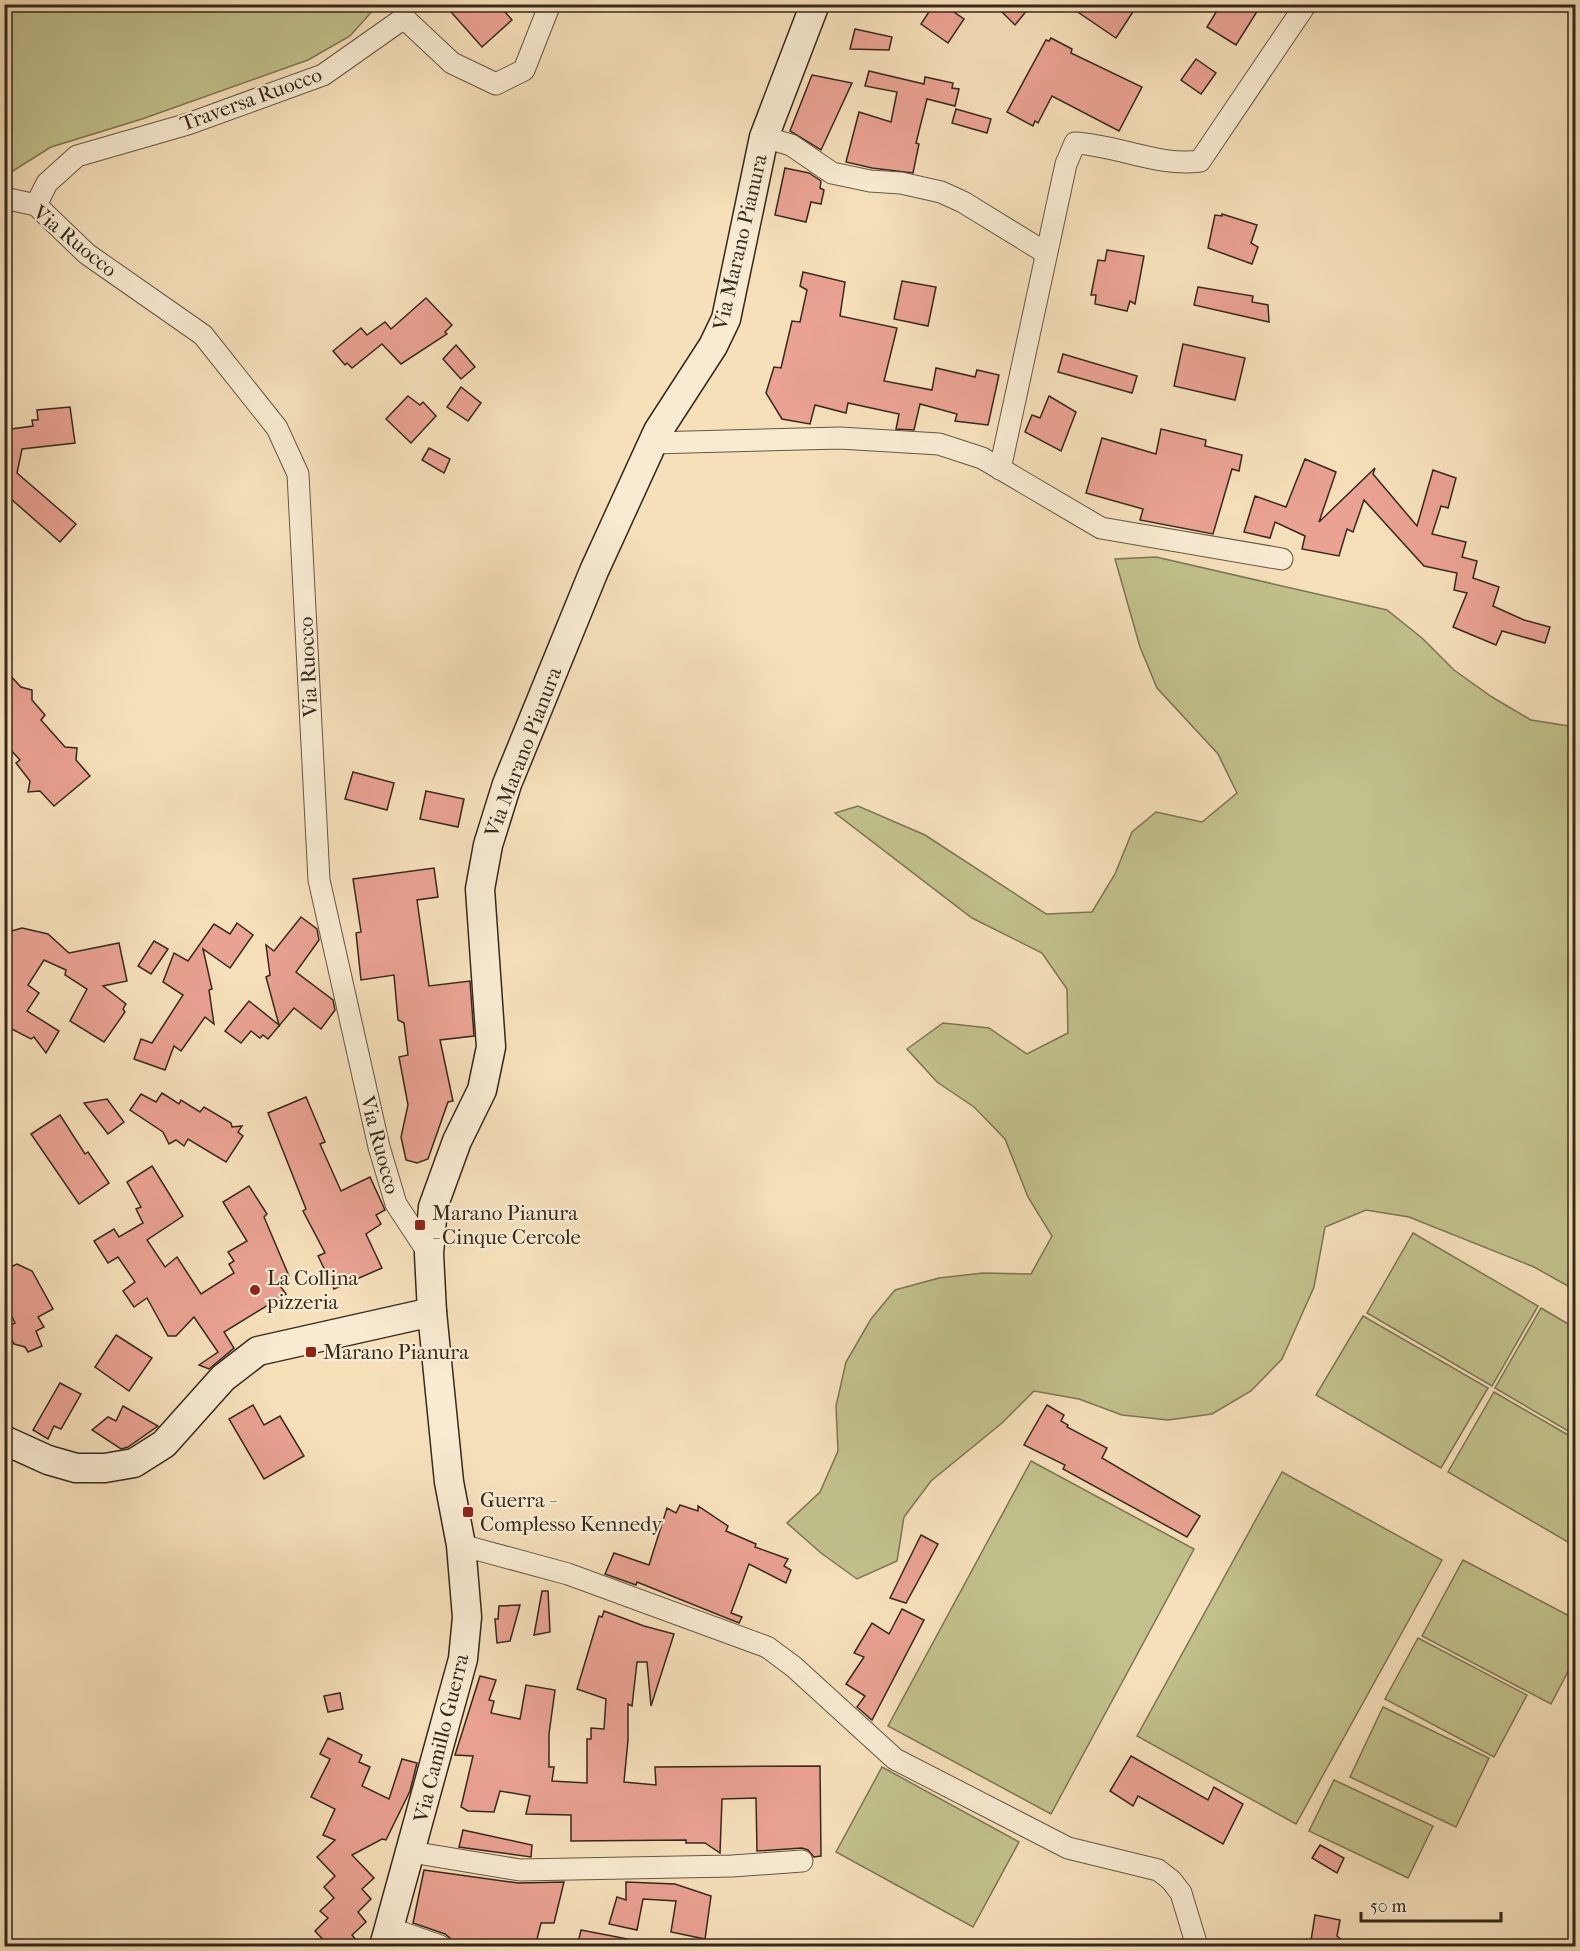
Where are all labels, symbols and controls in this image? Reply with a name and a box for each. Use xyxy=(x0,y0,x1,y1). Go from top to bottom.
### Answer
street label: Traversa Ruocco xyxy=(177,62,325,136)
street label: Via Marano Pianura xyxy=(708,151,772,333)
street label: Via Ruocco xyxy=(28,199,122,282)
street label: Via Ruocco xyxy=(293,616,323,719)
street label: Via Marano Pianura xyxy=(479,663,567,841)
street label: Via Ruocco xyxy=(355,1092,405,1197)
place label: Marano Pianura - Cinque Cercole xyxy=(432,1201,581,1249)
marker: Marano Pianura - Cinque Cercole xyxy=(413,1218,427,1232)
place label: La Collina pizzeria xyxy=(266,1266,359,1314)
marker: La Collina pizzeria xyxy=(248,1283,262,1297)
place label: Marano Pianura xyxy=(323,1340,469,1364)
marker: Marano Pianura xyxy=(304,1345,318,1359)
place label: Guerra - Complesso Kennedy xyxy=(480,1488,663,1536)
marker: Guerra - Complesso Kennedy xyxy=(461,1505,475,1519)
street label: Via Camillo Guerra xyxy=(408,1651,474,1826)
scale bar xyxy=(1361,1885,1500,1923)
text: 50 m xyxy=(1370,1896,1407,1917)

